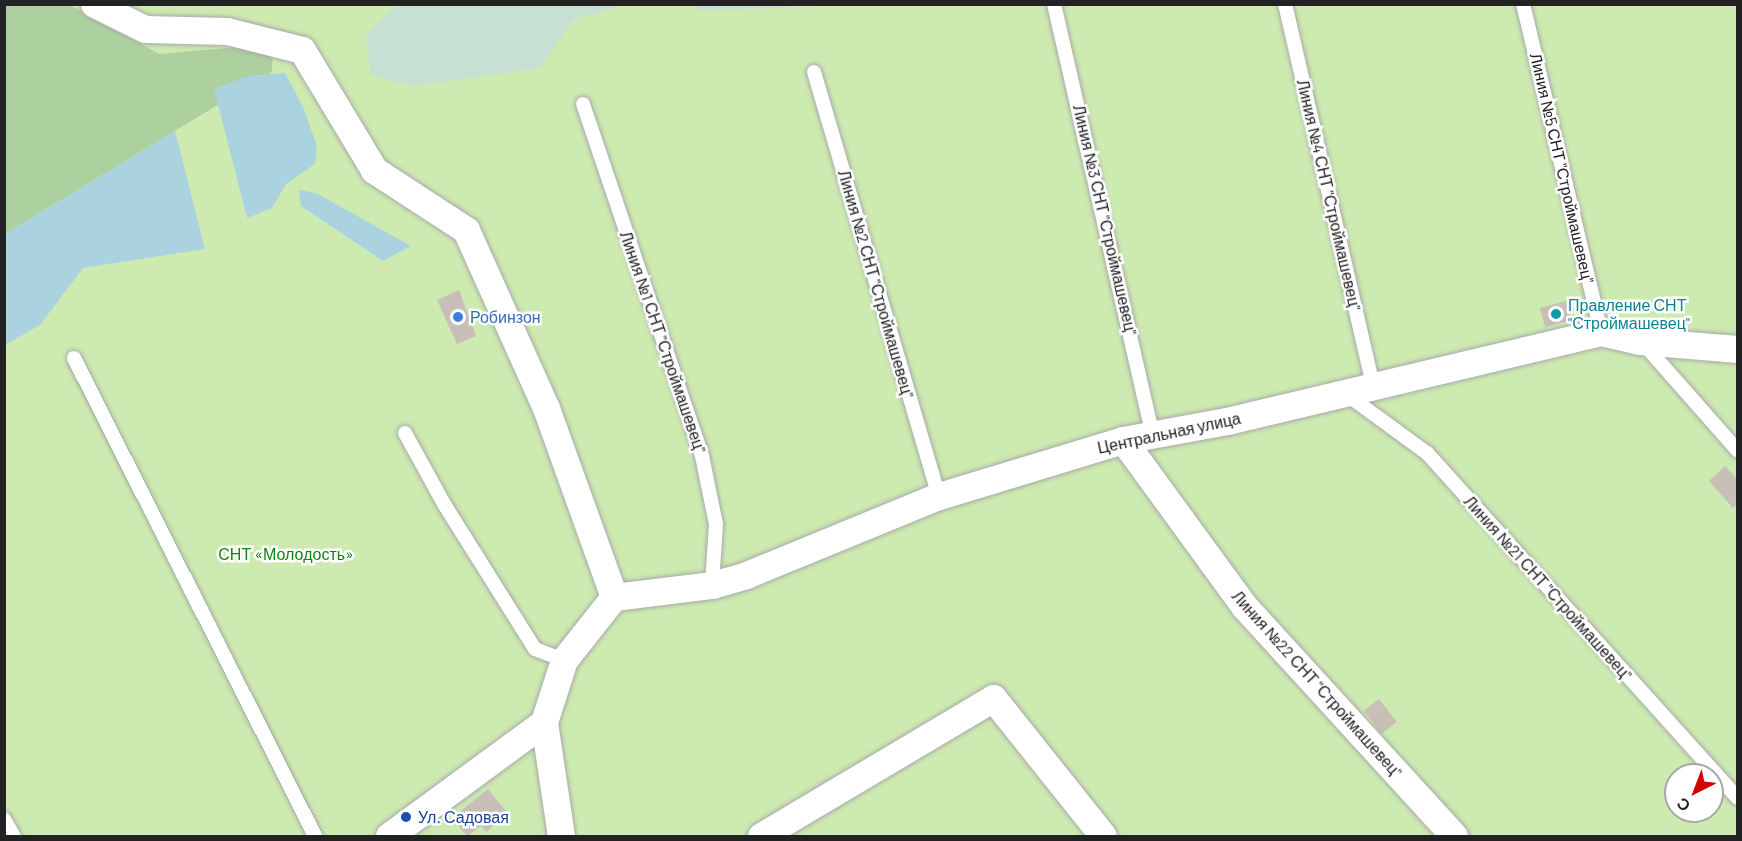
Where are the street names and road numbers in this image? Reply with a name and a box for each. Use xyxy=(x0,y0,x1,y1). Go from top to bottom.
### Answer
street label: Линия №5 СНТ "Строймашевец" xyxy=(1526,51,1598,285)
street label: Линия №4 СНТ "Строймашевец" xyxy=(1293,78,1365,312)
street label: Линия №3 СНТ "Строймашевец" xyxy=(1069,103,1141,337)
street label: Линия №2 СНТ "Строймашевец" xyxy=(834,168,918,400)
street label: Линия №1 СНТ "Строймашевец" xyxy=(616,229,710,455)
street label: Центральная улица xyxy=(1096,408,1242,458)
street label: Линия №21 СНТ "Строймашевец" xyxy=(1460,492,1636,684)
street label: Линия №22 СНТ "Строймашевец" xyxy=(1228,587,1406,781)

